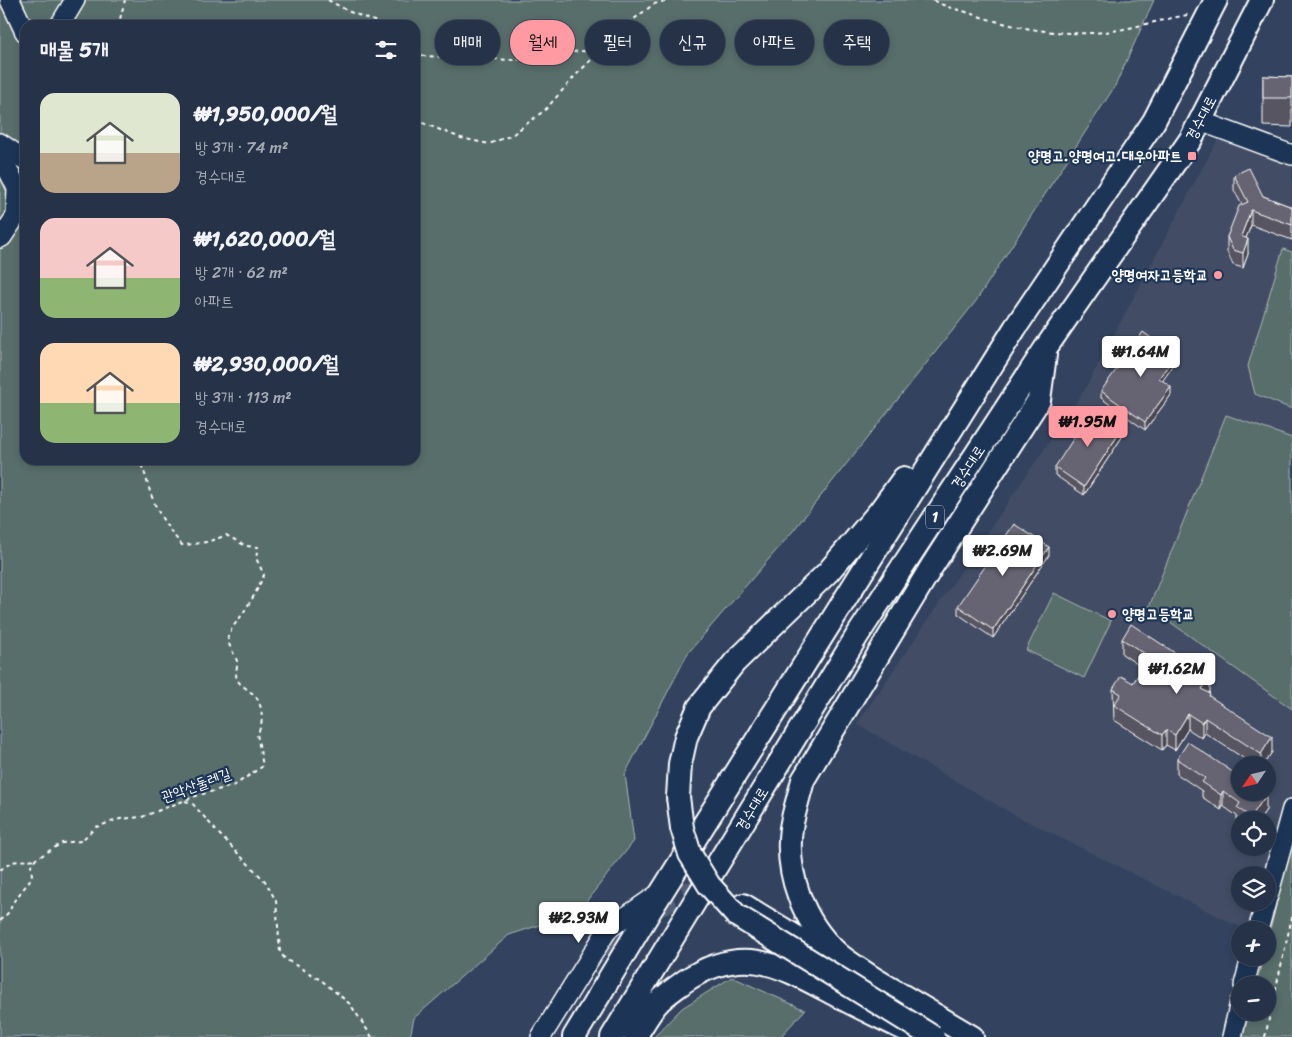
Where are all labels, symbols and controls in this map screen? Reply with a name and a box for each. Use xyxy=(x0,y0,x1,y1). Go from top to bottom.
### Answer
chip: 매매 xyxy=(435,20,500,65)
chip: 월세 xyxy=(510,20,575,65)
chip: 필터 xyxy=(585,20,650,65)
chip: 신규 xyxy=(660,20,725,65)
chip: 아파트 xyxy=(735,20,814,65)
chip: 주택 xyxy=(824,20,889,65)
text: 매물 5개 xyxy=(40,31,109,69)
icon: filters xyxy=(372,36,400,64)
street label: 경수대로 xyxy=(1178,91,1224,145)
text: ₩1,950,000/월 xyxy=(195,95,338,133)
icon: home xyxy=(80,113,140,173)
text: 방 3개 · 74 m² xyxy=(195,133,288,162)
place label: 양명고.양명여고.대우아파트 xyxy=(1028,143,1182,169)
marker: 양명고.양명여고.대우아파트 xyxy=(1186,150,1198,162)
text: 경수대로 xyxy=(195,162,247,191)
text: ₩1,620,000/월 xyxy=(195,220,336,258)
icon: home xyxy=(80,238,140,298)
text: 방 2개 · 62 m² xyxy=(195,258,288,287)
place label: 양명여자고등학교 xyxy=(1111,262,1208,288)
marker: 양명여자고등학교 xyxy=(1212,269,1224,281)
text: 아파트 xyxy=(195,287,234,316)
pin: ₩1.64M xyxy=(1100,336,1182,378)
text: ₩1.64M xyxy=(1113,337,1169,366)
text: ₩2,930,000/월 xyxy=(195,345,339,383)
icon: home xyxy=(80,363,140,423)
text: 방 3개 · 113 m² xyxy=(195,383,292,412)
pin: ₩1.95M xyxy=(1047,406,1129,448)
text: ₩1.95M xyxy=(1060,407,1116,436)
text: 경수대로 xyxy=(195,412,247,441)
street label: 경수대로 xyxy=(944,440,992,494)
road number: 1 xyxy=(926,506,944,528)
pin: ₩2.69M xyxy=(962,534,1044,577)
text: ₩2.69M xyxy=(974,536,1032,565)
place label: 양명고등학교 xyxy=(1122,601,1194,627)
marker: 양명고등학교 xyxy=(1106,608,1118,620)
pin: ₩1.62M xyxy=(1136,652,1218,695)
text: ₩1.62M xyxy=(1149,654,1205,683)
north arrow xyxy=(1231,756,1276,801)
map controls xyxy=(1231,756,1276,1021)
street label: 관악산둘레길 xyxy=(158,760,234,810)
street label: 경수대로 xyxy=(728,782,776,836)
button: locate xyxy=(1231,811,1276,856)
button: layers xyxy=(1231,866,1276,911)
pin: ₩2.93M xyxy=(538,902,620,944)
text: ₩2.93M xyxy=(550,903,608,932)
button: + xyxy=(1231,921,1276,966)
button: − xyxy=(1231,976,1276,1021)

